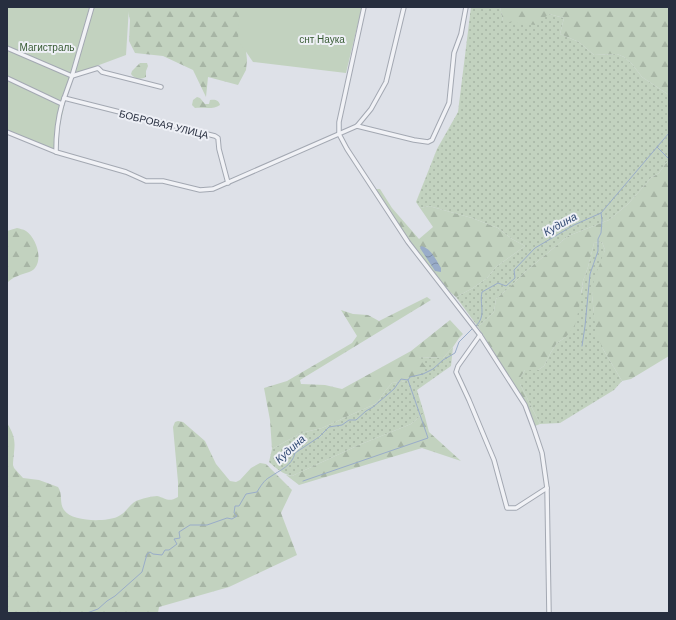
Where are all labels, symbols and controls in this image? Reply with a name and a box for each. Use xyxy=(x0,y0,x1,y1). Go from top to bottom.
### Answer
park label: снт Наука xyxy=(299,33,345,46)
park label: Магистраль xyxy=(20,41,75,54)
street label: БОБРОВАЯ УЛИЦА xyxy=(118,107,210,142)
water label: Кудина xyxy=(541,209,579,239)
water label: Кудина xyxy=(272,432,308,466)

